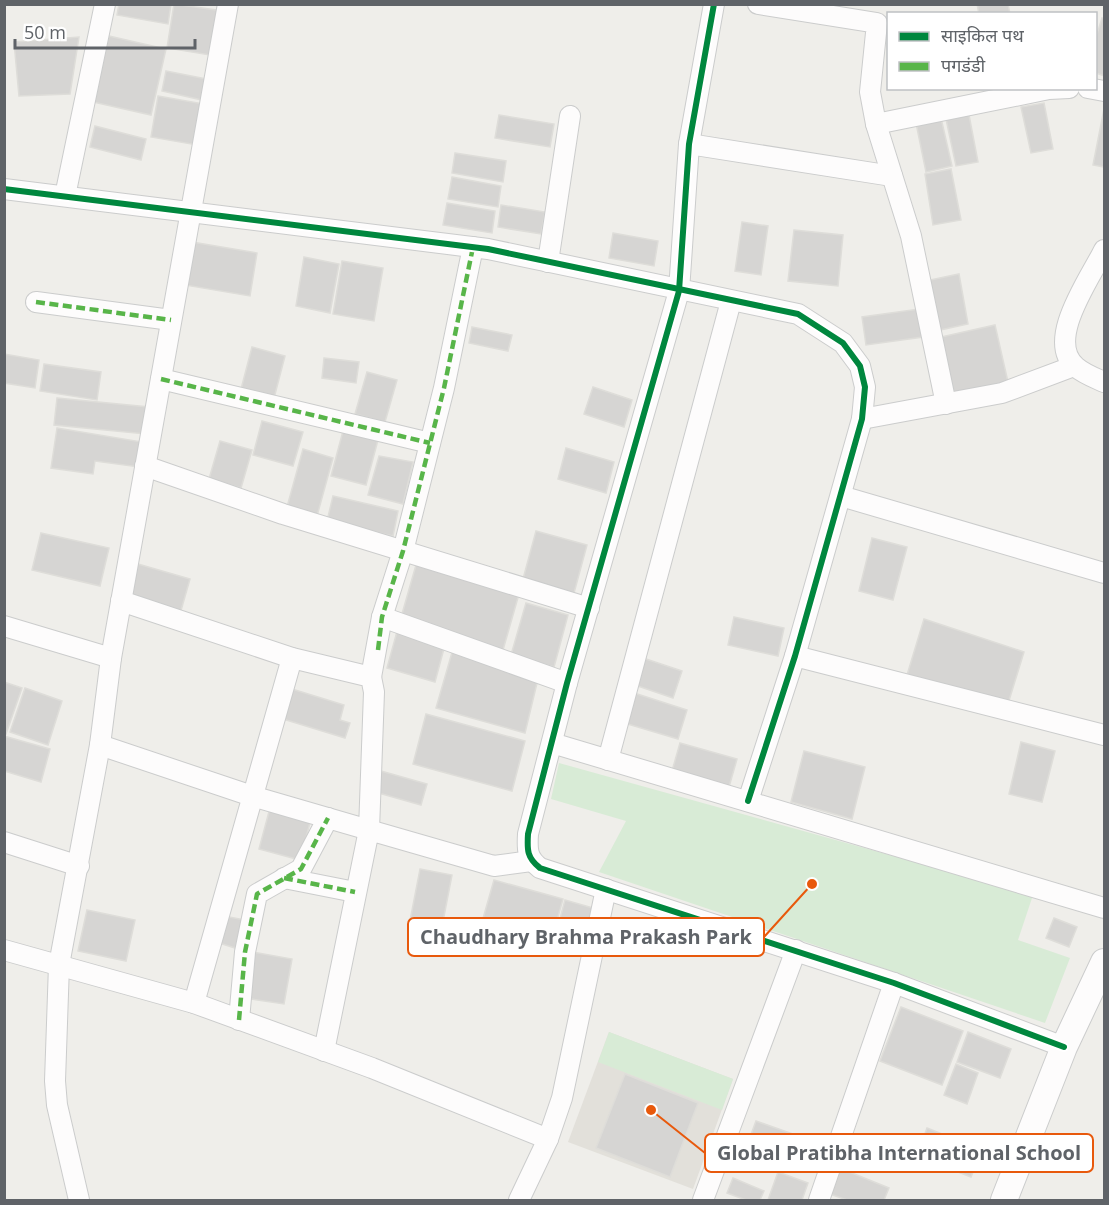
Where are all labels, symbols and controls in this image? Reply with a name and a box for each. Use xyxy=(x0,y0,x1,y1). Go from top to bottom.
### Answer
scale bar xyxy=(15,12,195,50)
legend xyxy=(887,12,1097,90)
text: 50 m xyxy=(24,20,66,44)
text: साइकिल पथ xyxy=(941,23,1024,47)
text: पगडंडी xyxy=(941,53,986,77)
callout: Chaudhary Brahma Prakash Park xyxy=(408,918,764,956)
text: Chaudhary Brahma Prakash Park xyxy=(420,923,753,950)
callout: Global Pratibha International School xyxy=(705,1134,1093,1172)
text: Global Pratibha International School xyxy=(717,1139,1081,1166)

